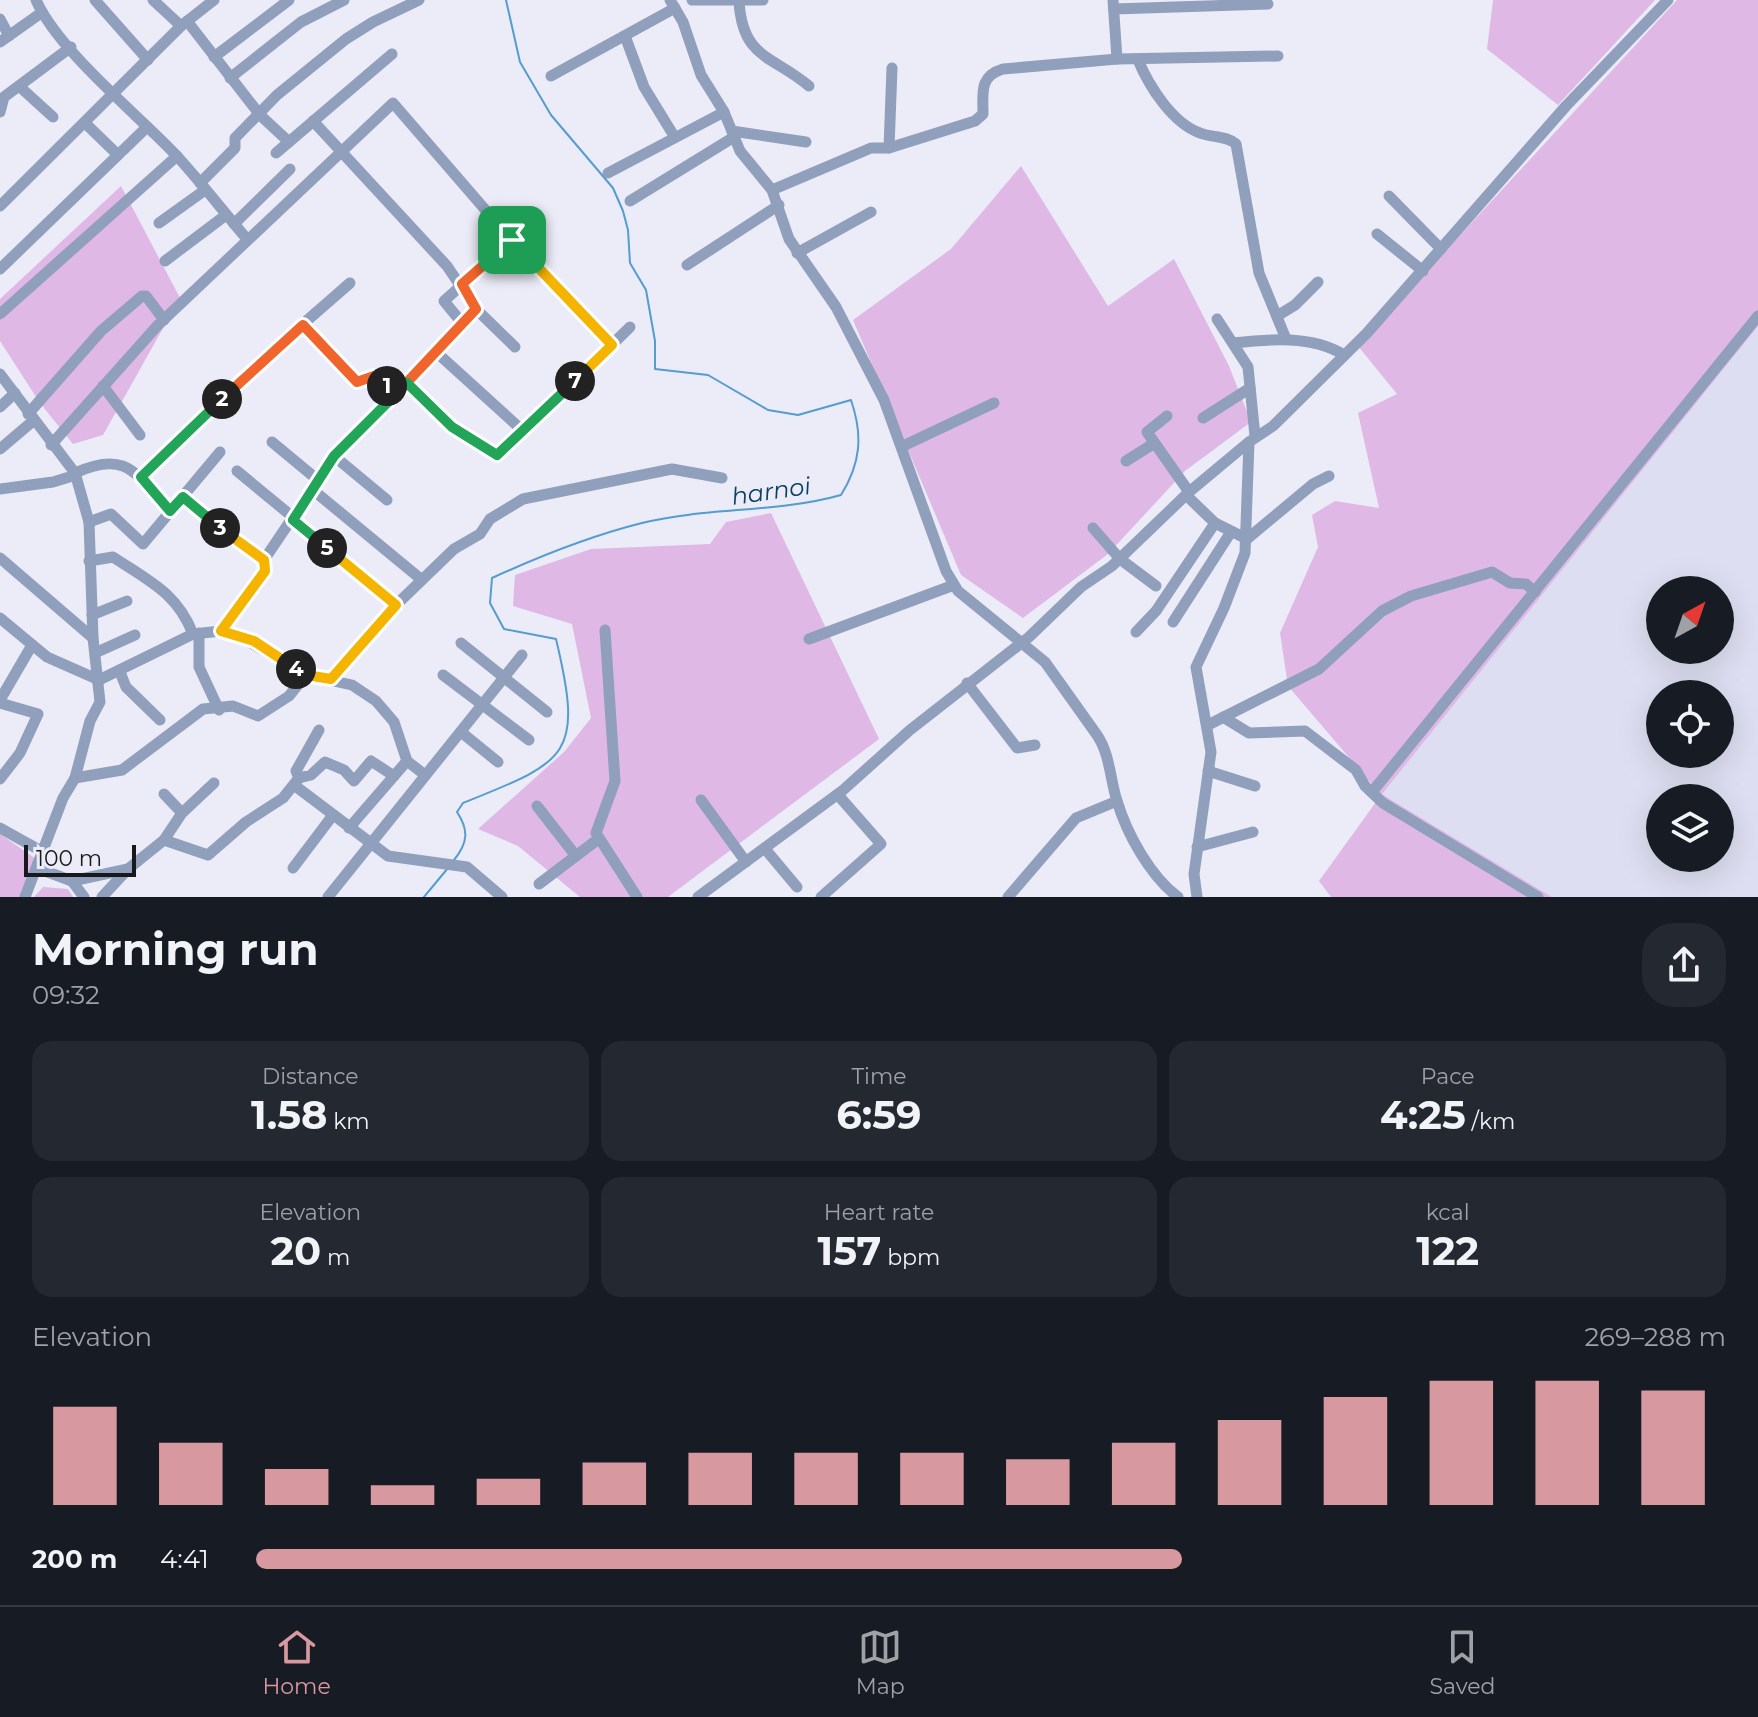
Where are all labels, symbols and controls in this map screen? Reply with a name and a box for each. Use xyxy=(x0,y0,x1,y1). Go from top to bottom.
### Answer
pin xyxy=(478,206,546,274)
icon: arrive xyxy=(490,218,534,262)
pin: 7 xyxy=(555,361,595,401)
pin: 1 xyxy=(367,366,407,406)
text: 7 xyxy=(568,367,582,394)
text: 1 xyxy=(383,372,391,399)
pin: 2 xyxy=(202,379,242,419)
text: 2 xyxy=(216,385,228,412)
water label: harnoi xyxy=(730,471,813,511)
pin: 3 xyxy=(200,508,240,548)
text: 3 xyxy=(213,514,227,541)
pin: 5 xyxy=(307,528,347,568)
text: 5 xyxy=(320,534,334,561)
north arrow xyxy=(1646,576,1734,664)
map controls xyxy=(1646,576,1734,872)
pin: 4 xyxy=(276,649,316,689)
text: 4 xyxy=(288,655,304,682)
button: locate xyxy=(1646,680,1734,768)
button: layers xyxy=(1646,784,1734,872)
scale bar xyxy=(24,841,136,877)
text: 100 m xyxy=(36,845,102,872)
text: Morning run xyxy=(32,922,319,976)
button: share xyxy=(1642,923,1726,1007)
text: 09:32 xyxy=(32,979,100,1011)
text: Distance xyxy=(262,1063,359,1090)
text: Time xyxy=(851,1063,907,1090)
text: Pace xyxy=(1421,1063,1475,1090)
text: 1.58 xyxy=(251,1090,327,1139)
text: 6:59 xyxy=(836,1090,922,1139)
text: 4:25 xyxy=(1380,1090,1466,1139)
text: km xyxy=(327,1108,370,1135)
text: /km xyxy=(1466,1108,1515,1135)
text: Elevation xyxy=(259,1199,361,1226)
text: Heart rate xyxy=(824,1199,934,1226)
text: kcal xyxy=(1426,1199,1470,1226)
text: 20 xyxy=(270,1226,321,1275)
text: 157 xyxy=(818,1226,881,1275)
text: 122 xyxy=(1416,1226,1479,1275)
text: m xyxy=(321,1244,350,1271)
text: bpm xyxy=(881,1244,940,1271)
text: Elevation xyxy=(32,1321,152,1353)
text: 269–288 m xyxy=(1584,1321,1726,1353)
text: 200 m xyxy=(32,1543,117,1575)
text: 4:41 xyxy=(160,1543,209,1575)
tab: Home xyxy=(262,1625,331,1700)
tab: Map xyxy=(856,1625,905,1700)
tab: Saved xyxy=(1429,1625,1496,1700)

